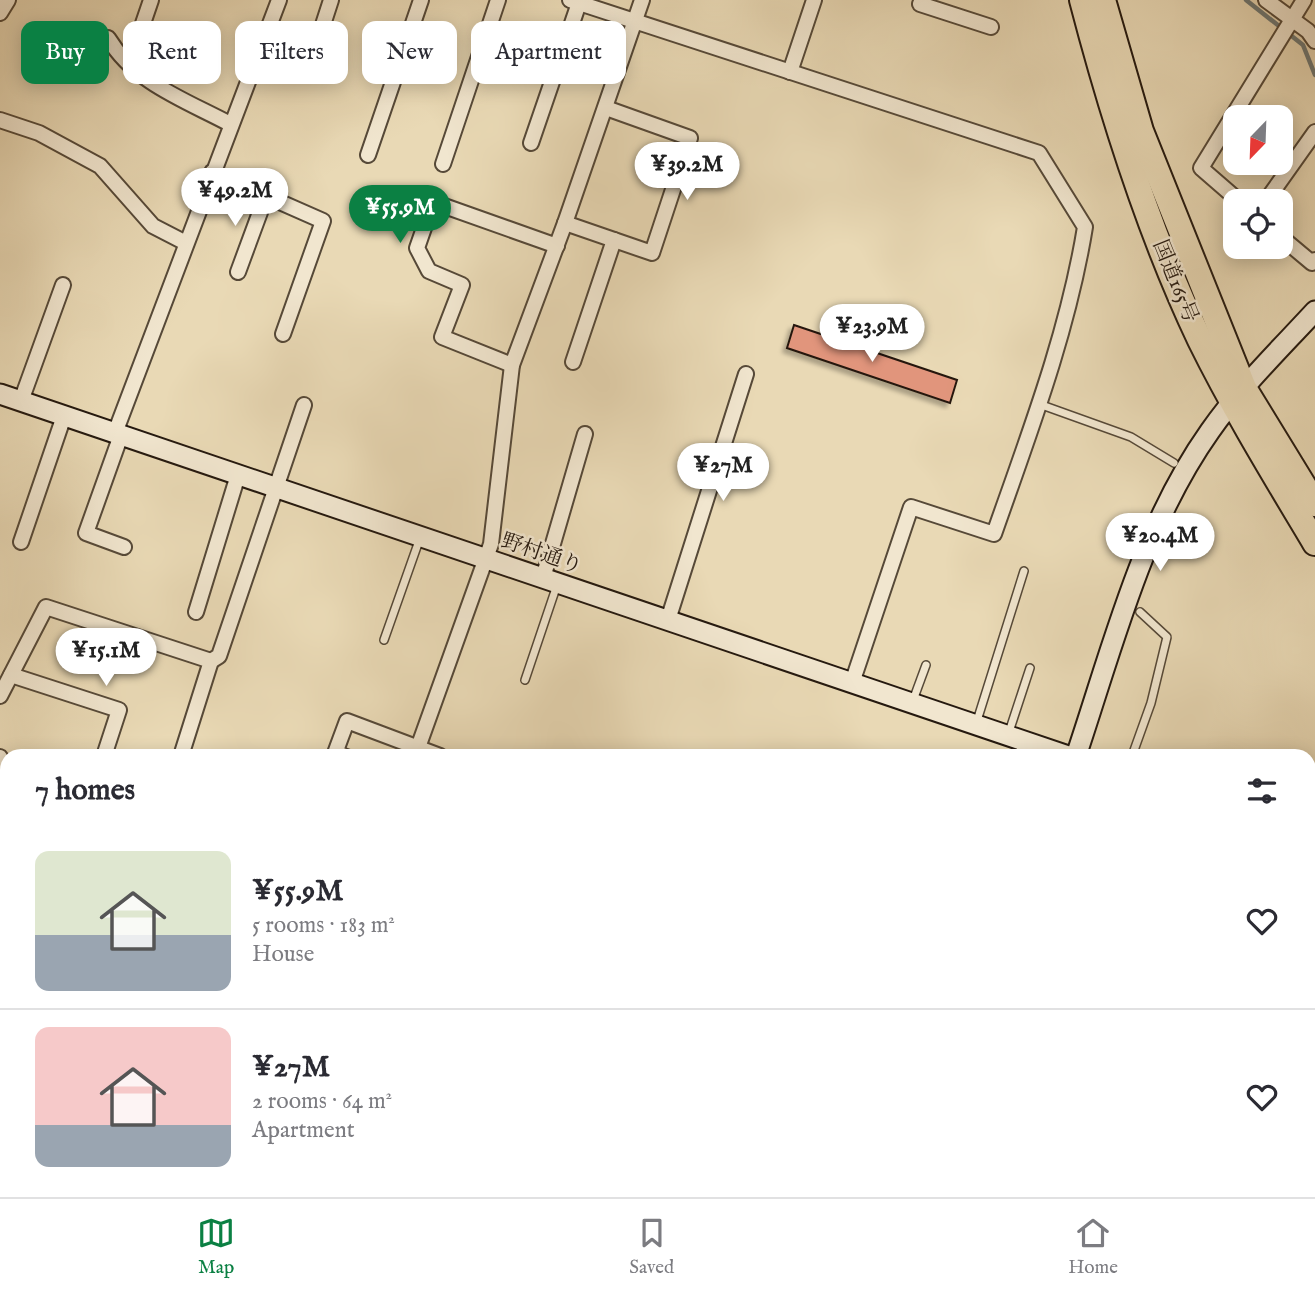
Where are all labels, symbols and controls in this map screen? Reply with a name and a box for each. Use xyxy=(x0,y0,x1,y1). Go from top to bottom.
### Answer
chip: Buy xyxy=(21,21,109,84)
chip: Rent xyxy=(123,21,221,84)
chip: Filters xyxy=(235,21,348,84)
chip: New xyxy=(362,21,457,84)
chip: Apartment xyxy=(471,21,626,84)
north arrow xyxy=(1223,105,1293,175)
map controls xyxy=(1223,105,1293,259)
pin: ¥39.2M xyxy=(630,142,744,202)
text: ¥39.2M xyxy=(651,150,723,179)
pin: ¥49.2M xyxy=(178,168,292,228)
text: ¥49.2M xyxy=(197,176,273,205)
pin: ¥55.9M xyxy=(343,186,457,245)
button: locate xyxy=(1223,189,1293,259)
text: ¥55.9M xyxy=(365,193,435,222)
street label: 国道165号 xyxy=(1146,236,1203,327)
pin: ¥23.9M xyxy=(815,304,929,364)
text: ¥23.9M xyxy=(836,312,908,341)
pin: ¥27M xyxy=(682,444,764,503)
text: ¥27M xyxy=(693,451,753,480)
pin: ¥20.4M xyxy=(1103,514,1217,573)
text: ¥20.4M xyxy=(1122,521,1198,550)
street label: 野村通り xyxy=(497,528,586,581)
pin: ¥15.1M xyxy=(49,628,163,688)
text: ¥15.1M xyxy=(72,636,140,665)
text: 7 homes xyxy=(35,772,135,810)
icon: filters xyxy=(1243,772,1281,810)
text: ¥55.9M xyxy=(252,873,343,911)
icon: home xyxy=(91,879,175,963)
icon: heart xyxy=(1243,902,1281,940)
text: 5 rooms · 183 m² xyxy=(252,911,395,940)
text: House xyxy=(252,940,314,969)
text: ¥27M xyxy=(252,1049,330,1087)
icon: home xyxy=(91,1055,175,1139)
icon: heart xyxy=(1243,1078,1281,1116)
text: 2 rooms · 64 m² xyxy=(252,1087,392,1116)
text: Apartment xyxy=(252,1116,355,1145)
tab: Map xyxy=(197,1214,235,1280)
tab: Saved xyxy=(629,1214,674,1280)
tab: Home xyxy=(1068,1214,1118,1280)

